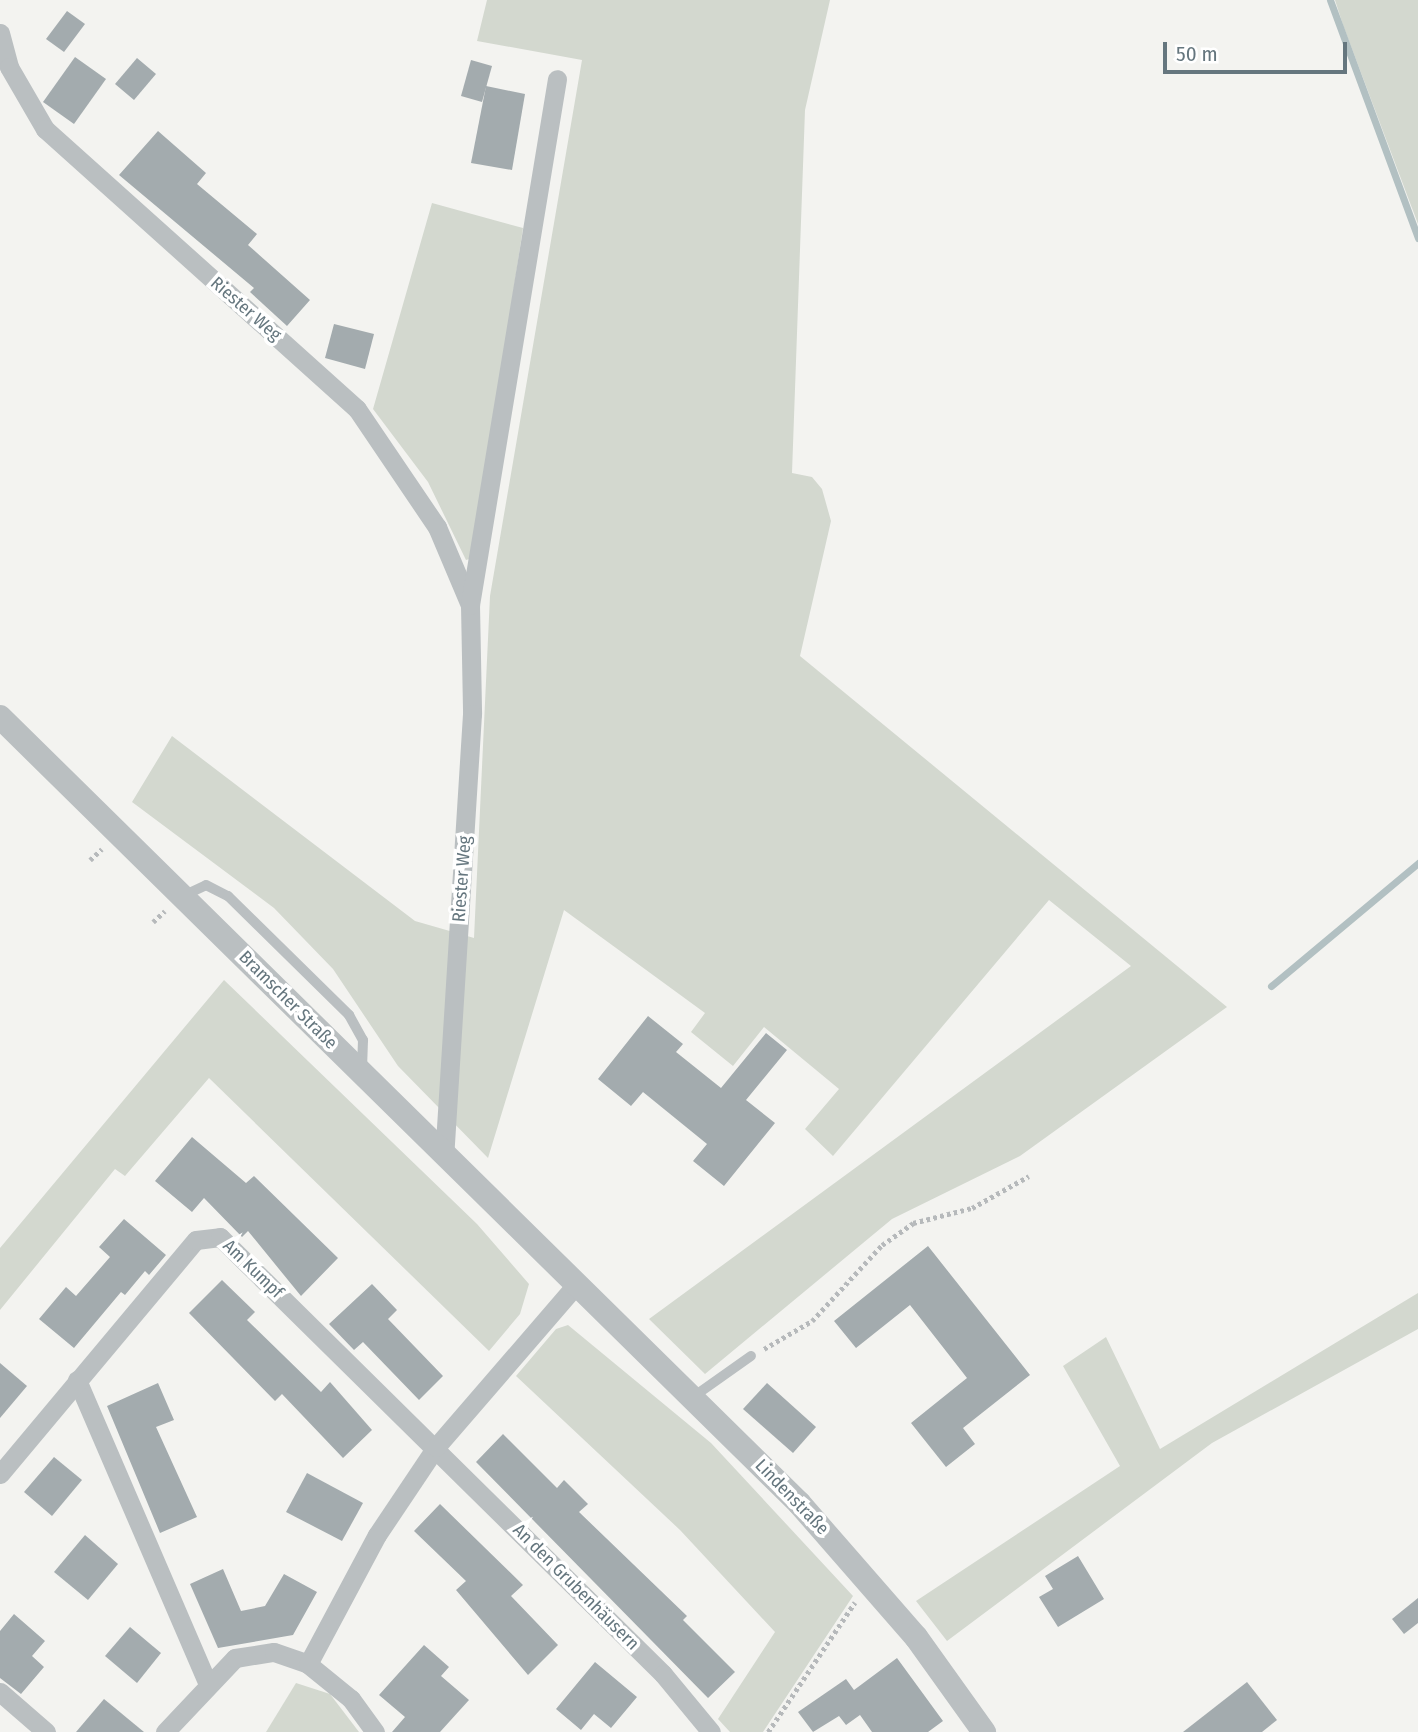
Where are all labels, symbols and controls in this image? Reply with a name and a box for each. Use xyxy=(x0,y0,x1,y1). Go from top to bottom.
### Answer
scale bar xyxy=(1166,28,1350,72)
text: 50 m xyxy=(1176,41,1218,67)
street label: Riester Weg xyxy=(206,272,286,346)
street label: Riester Weg xyxy=(448,835,476,923)
street label: Bramscher Straße xyxy=(234,946,342,1054)
street label: Am Kumpf xyxy=(218,1235,288,1303)
street label: Lindenstraße xyxy=(751,1455,833,1539)
street label: An den Grubenhäusern xyxy=(508,1519,644,1655)

